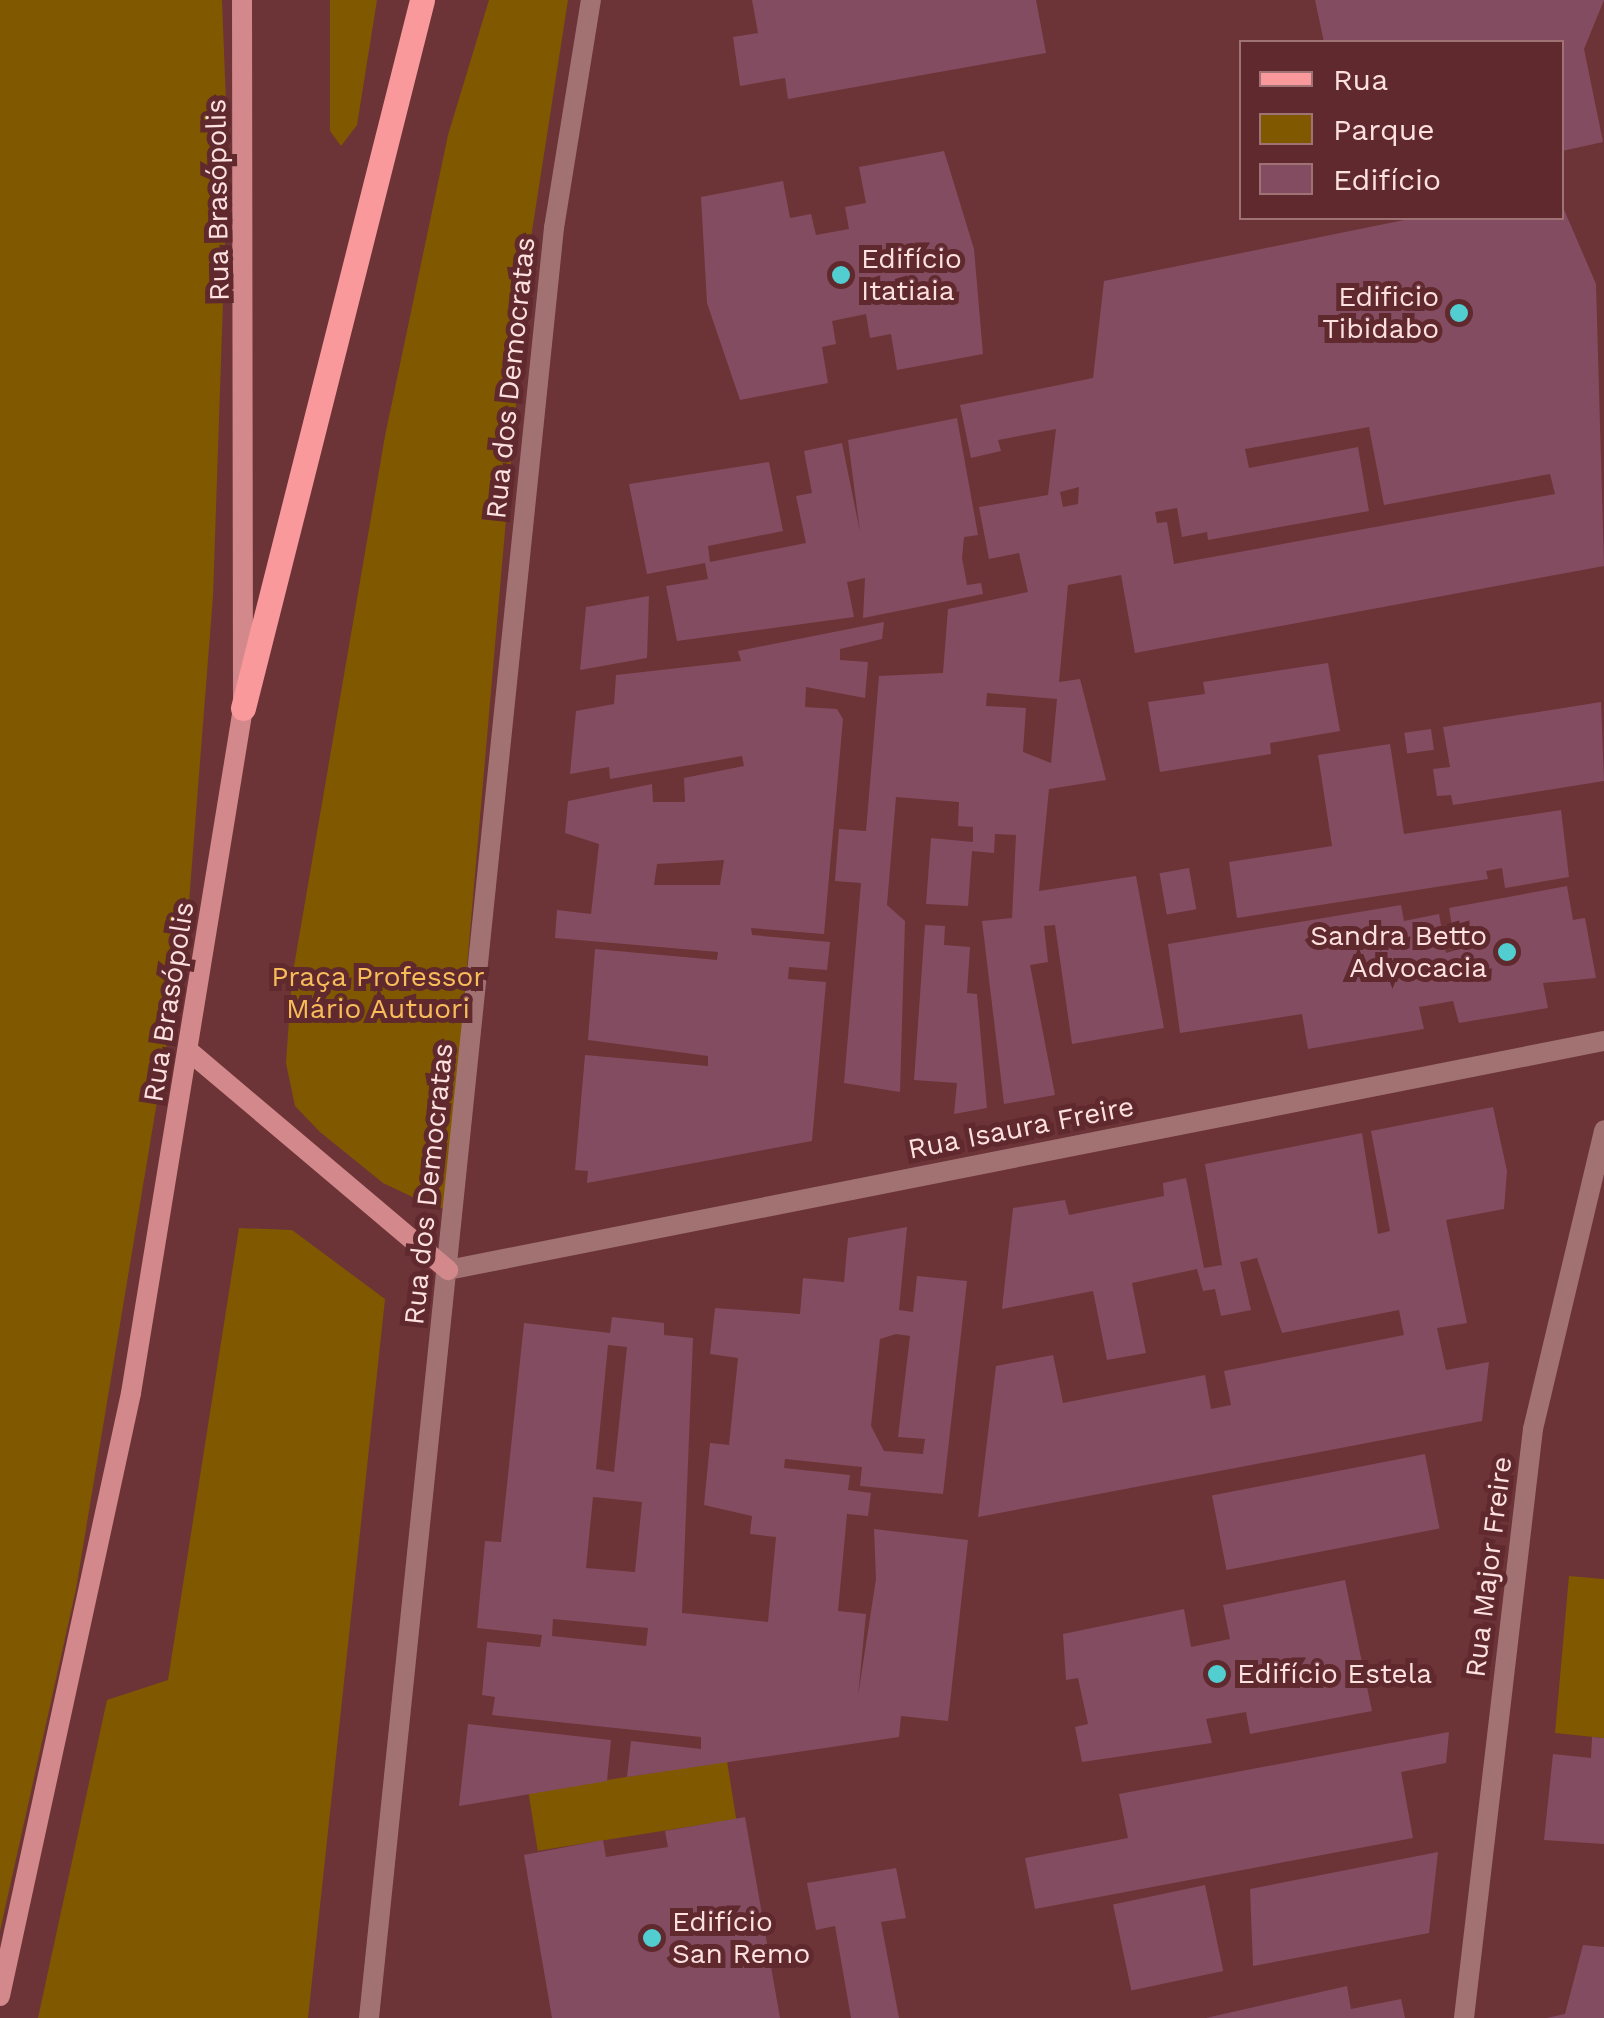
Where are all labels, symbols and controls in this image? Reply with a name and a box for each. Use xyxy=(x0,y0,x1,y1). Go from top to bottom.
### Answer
legend xyxy=(1239,40,1564,220)
text: Rua xyxy=(1333,62,1388,97)
street label: Rua Brasópolis xyxy=(199,98,237,302)
text: Parque xyxy=(1333,112,1435,147)
text: Edifício xyxy=(1333,162,1441,197)
street label: Rua dos Democratas xyxy=(479,235,543,521)
place label: Edifício Itatiaia xyxy=(861,242,962,308)
marker: Edifício Itatiaia xyxy=(830,264,852,286)
place label: Edificio Tibidabo xyxy=(1322,280,1439,346)
marker: Edificio Tibidabo xyxy=(1448,302,1470,324)
street label: Rua Brasópolis xyxy=(137,899,201,1105)
place label: Sandra Betto Advocacia xyxy=(1310,919,1487,985)
marker: Sandra Betto Advocacia xyxy=(1496,941,1518,963)
park label: Praça Professor Mário Autuori xyxy=(271,960,485,1026)
street label: Rua dos Democratas xyxy=(397,1041,461,1327)
street label: Rua Isaura Freire xyxy=(904,1089,1138,1167)
street label: Rua Major Freire xyxy=(1459,1454,1519,1680)
place label: Edifício Estela xyxy=(1237,1657,1432,1691)
marker: Edifício Estela xyxy=(1206,1663,1228,1685)
place label: Edifício San Remo xyxy=(672,1905,810,1971)
marker: Edifício San Remo xyxy=(641,1927,663,1949)

